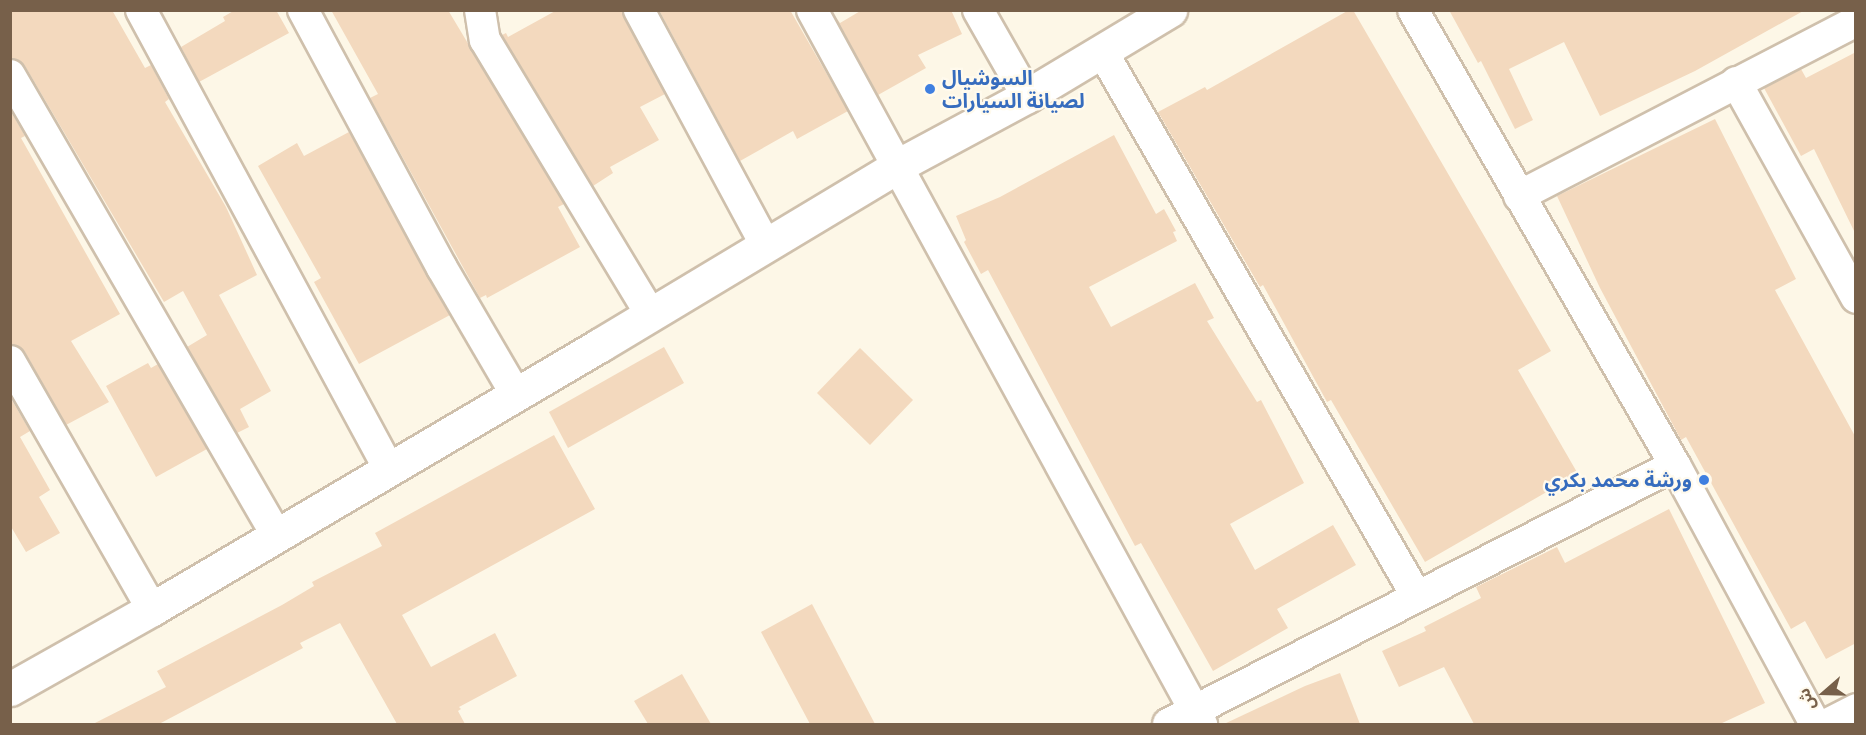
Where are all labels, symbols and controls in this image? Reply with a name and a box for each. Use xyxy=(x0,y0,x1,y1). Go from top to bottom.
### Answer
place label: السوشيال لصيانة السيارات xyxy=(942,66,1085,113)
marker: السوشيال لصيانة السيارات xyxy=(923,82,937,96)
place label: ورشة محمد بكري xyxy=(1544,468,1692,492)
marker: ورشة محمد بكري xyxy=(1697,473,1711,487)
north arrow xyxy=(1794,663,1854,723)
text: ش xyxy=(1793,685,1820,713)

